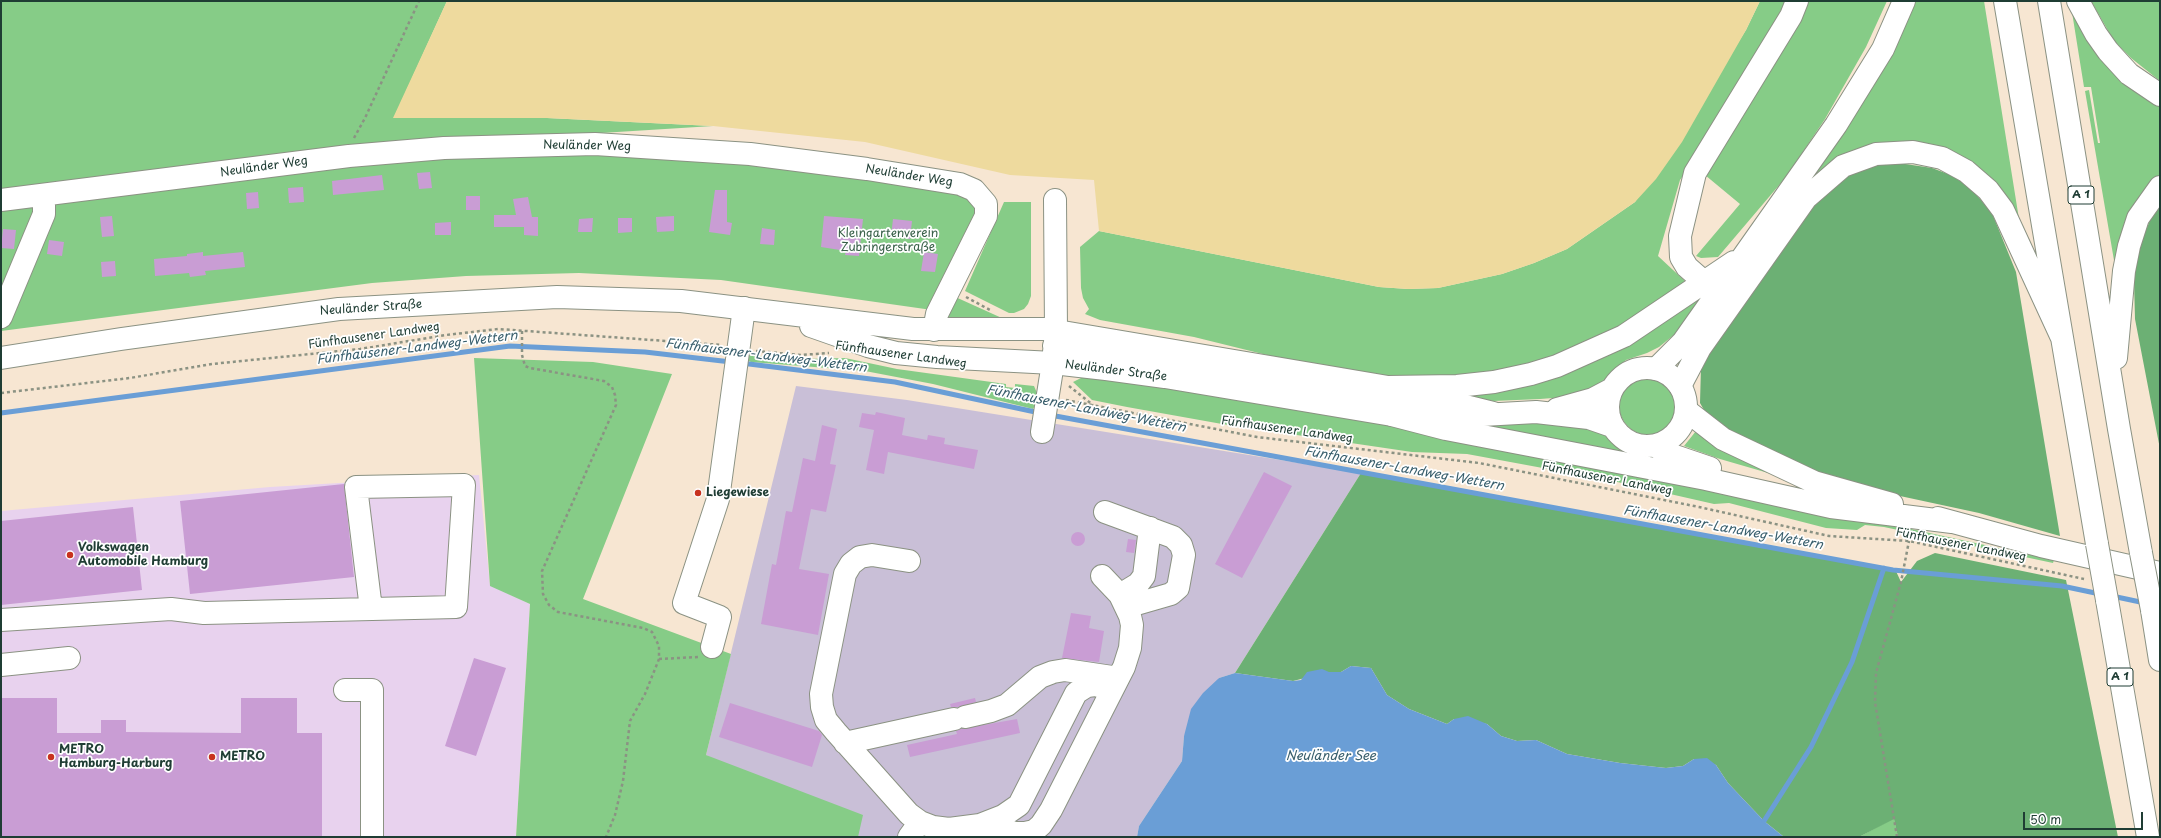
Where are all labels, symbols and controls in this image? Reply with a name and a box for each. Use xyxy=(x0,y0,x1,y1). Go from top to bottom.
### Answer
street label: Neuländer Weg xyxy=(543,138,631,154)
street label: Neuländer Weg xyxy=(219,154,309,180)
street label: Neuländer Weg xyxy=(864,162,954,190)
road number: A 1 xyxy=(2068,186,2094,204)
park label: Kleingartenverein Zubringerstraße xyxy=(838,227,938,255)
street label: Neuländer Straße xyxy=(319,297,423,319)
street label: Fünfhausener Landweg xyxy=(307,320,441,352)
water label: Fünfhausener-Landweg-Wettern xyxy=(316,328,518,368)
water label: Fünfhausener-Landweg-Wettern xyxy=(665,336,867,376)
street label: Fünfhausener Landweg xyxy=(834,339,968,371)
street label: Neuländer Straße xyxy=(1064,358,1168,384)
water label: Fünfhausener-Landweg-Wettern xyxy=(985,382,1187,436)
street label: Fünfhausener Landweg xyxy=(1220,414,1354,446)
water label: Fünfhausener-Landweg-Wettern xyxy=(1303,444,1505,494)
street label: Fünfhausener Landweg xyxy=(1541,459,1673,499)
place label: Liegewiese xyxy=(706,486,769,500)
marker: Liegewiese xyxy=(693,488,703,498)
water label: Fünfhausener-Landweg-Wettern xyxy=(1622,503,1824,553)
street label: Fünfhausener Landweg xyxy=(1895,525,2027,565)
place label: Volkswagen Automobile Hamburg xyxy=(78,541,208,569)
marker: Volkswagen Automobile Hamburg xyxy=(65,550,75,560)
road number: A 1 xyxy=(2107,668,2133,686)
place label: METRO Hamburg-Harburg xyxy=(59,743,172,771)
water label: Neuländer See xyxy=(1286,748,1376,764)
place label: METRO xyxy=(220,750,265,764)
marker: METRO Hamburg-Harburg xyxy=(46,752,56,762)
marker: METRO xyxy=(207,752,217,762)
scale bar xyxy=(2025,804,2145,830)
text: 50 m xyxy=(2030,810,2061,828)

